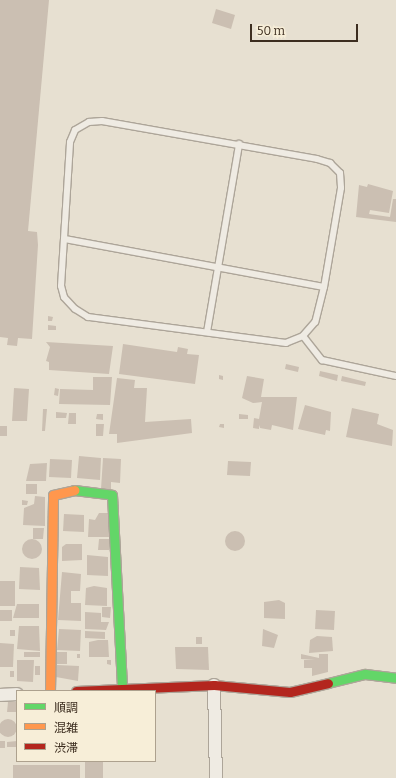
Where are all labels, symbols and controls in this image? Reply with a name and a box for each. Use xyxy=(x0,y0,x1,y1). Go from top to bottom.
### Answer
scale bar xyxy=(252,16,360,42)
text: 50 m xyxy=(257,24,285,38)
legend xyxy=(16,690,156,762)
text: 順調 xyxy=(54,701,78,715)
text: 混雑 xyxy=(54,721,78,735)
text: 渋滞 xyxy=(54,741,78,755)

